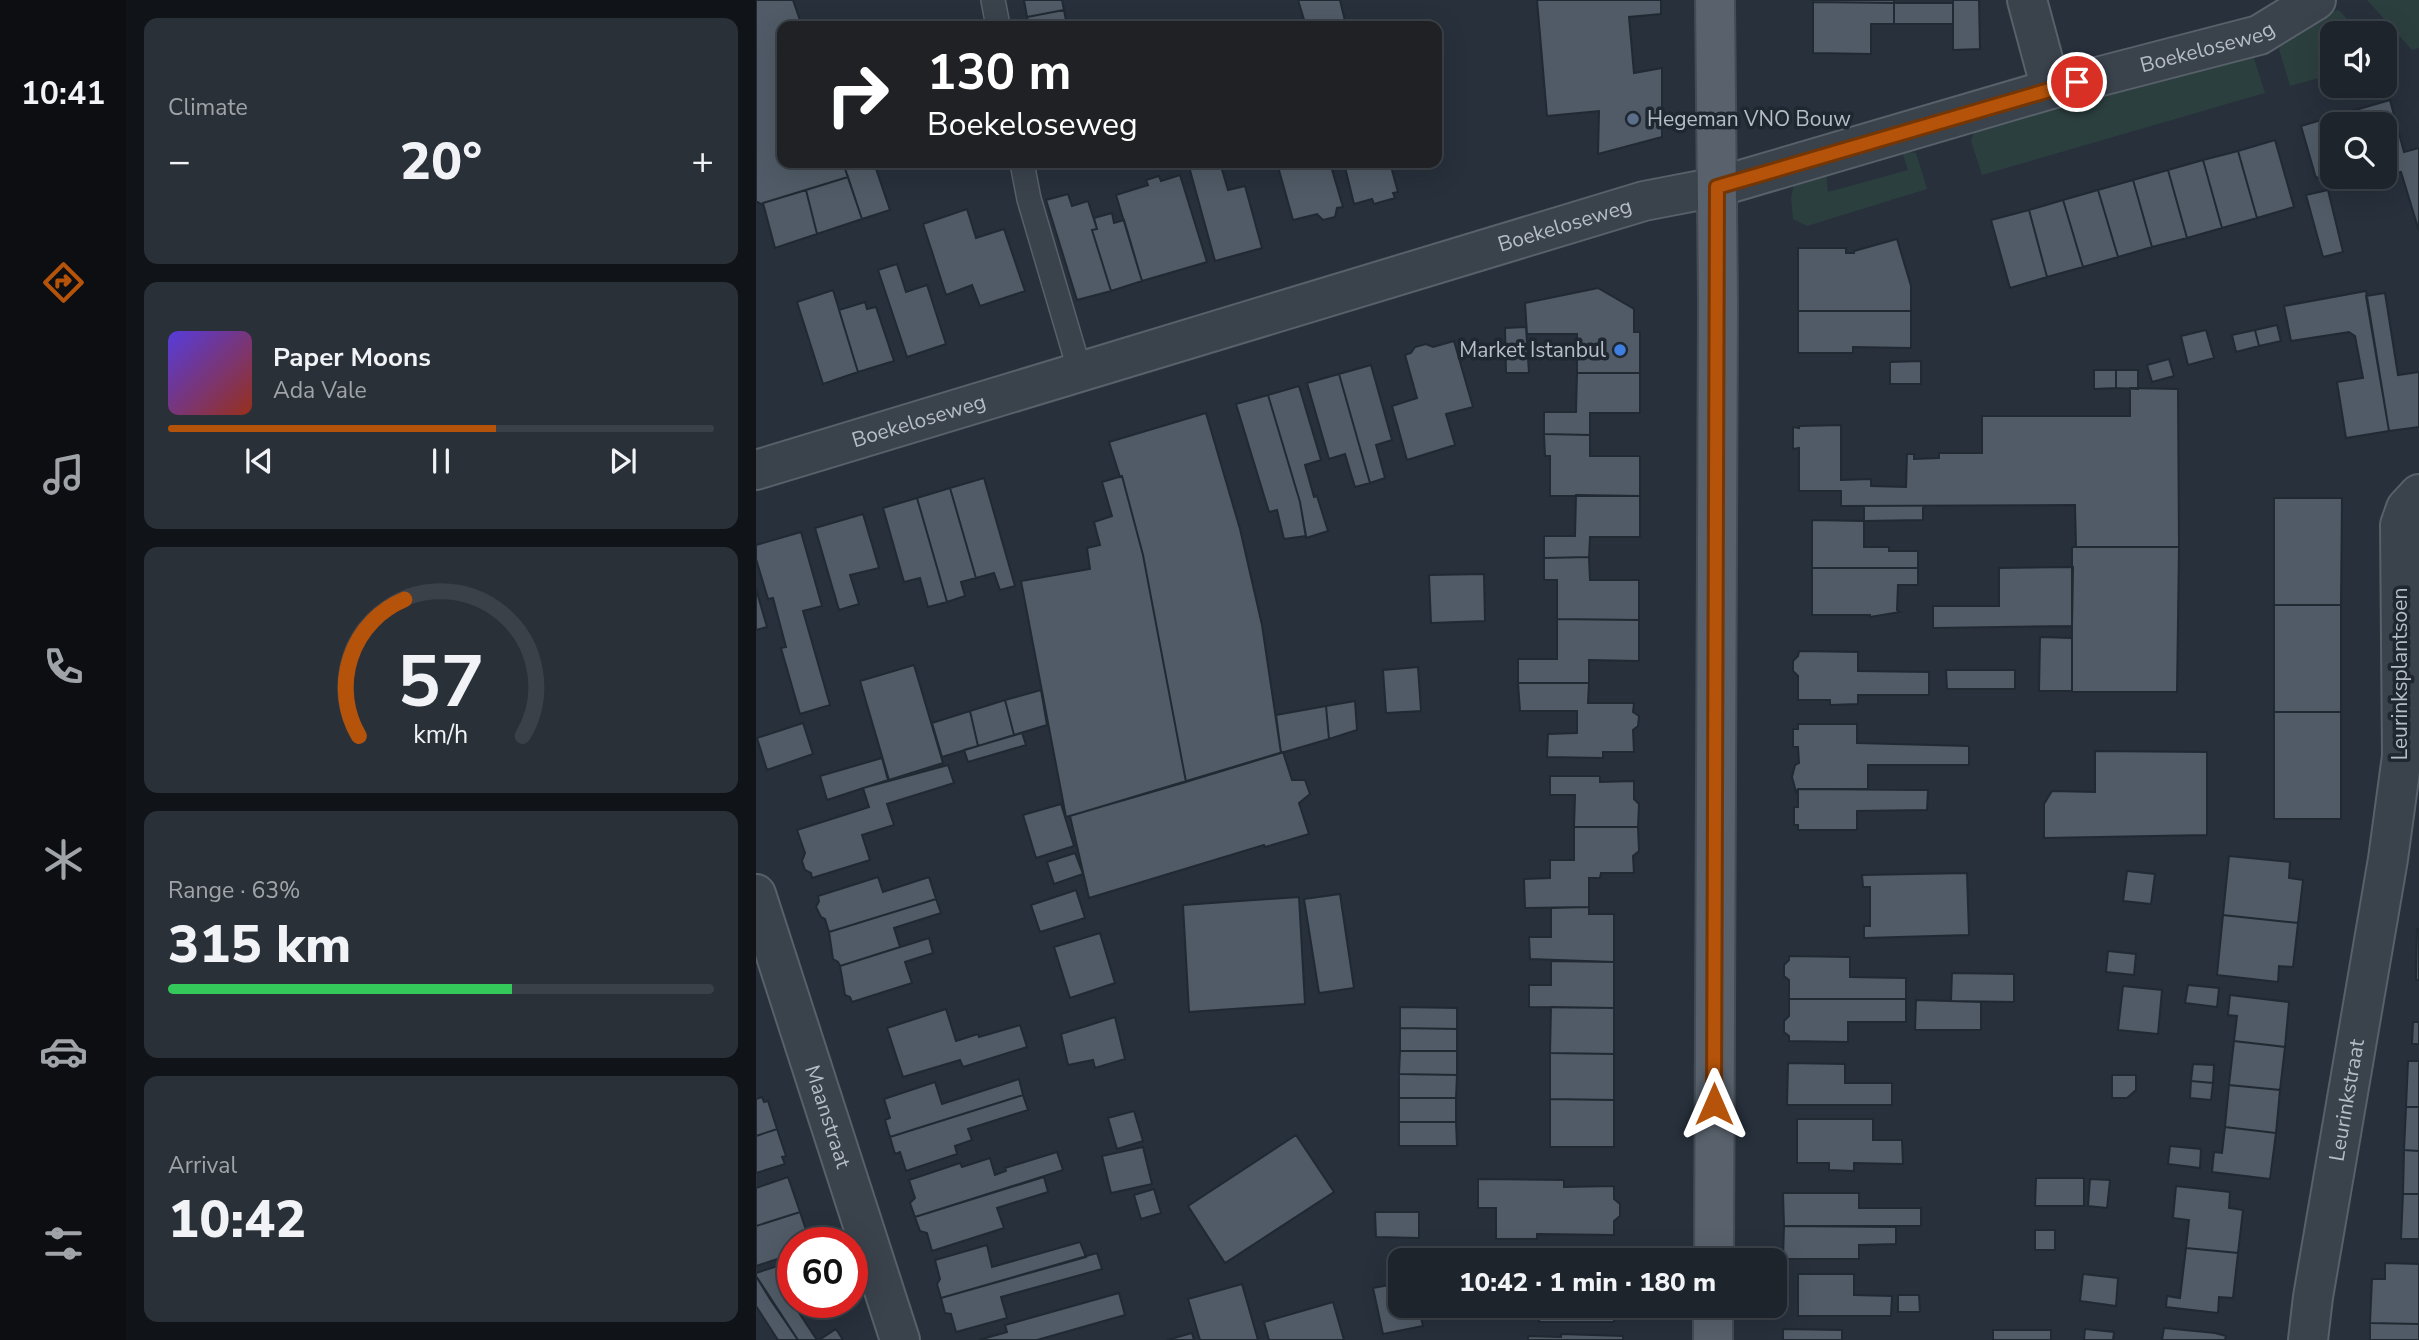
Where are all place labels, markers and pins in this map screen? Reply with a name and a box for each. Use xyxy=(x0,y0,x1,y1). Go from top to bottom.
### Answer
pin xyxy=(2047,52,2107,112)
place label: Hegeman VNO Bouw xyxy=(1647,105,1851,133)
marker: Hegeman VNO Bouw xyxy=(1625,111,1641,127)
place label: Market Istanbul xyxy=(1459,336,1607,364)
marker: Market Istanbul xyxy=(1612,342,1628,358)

